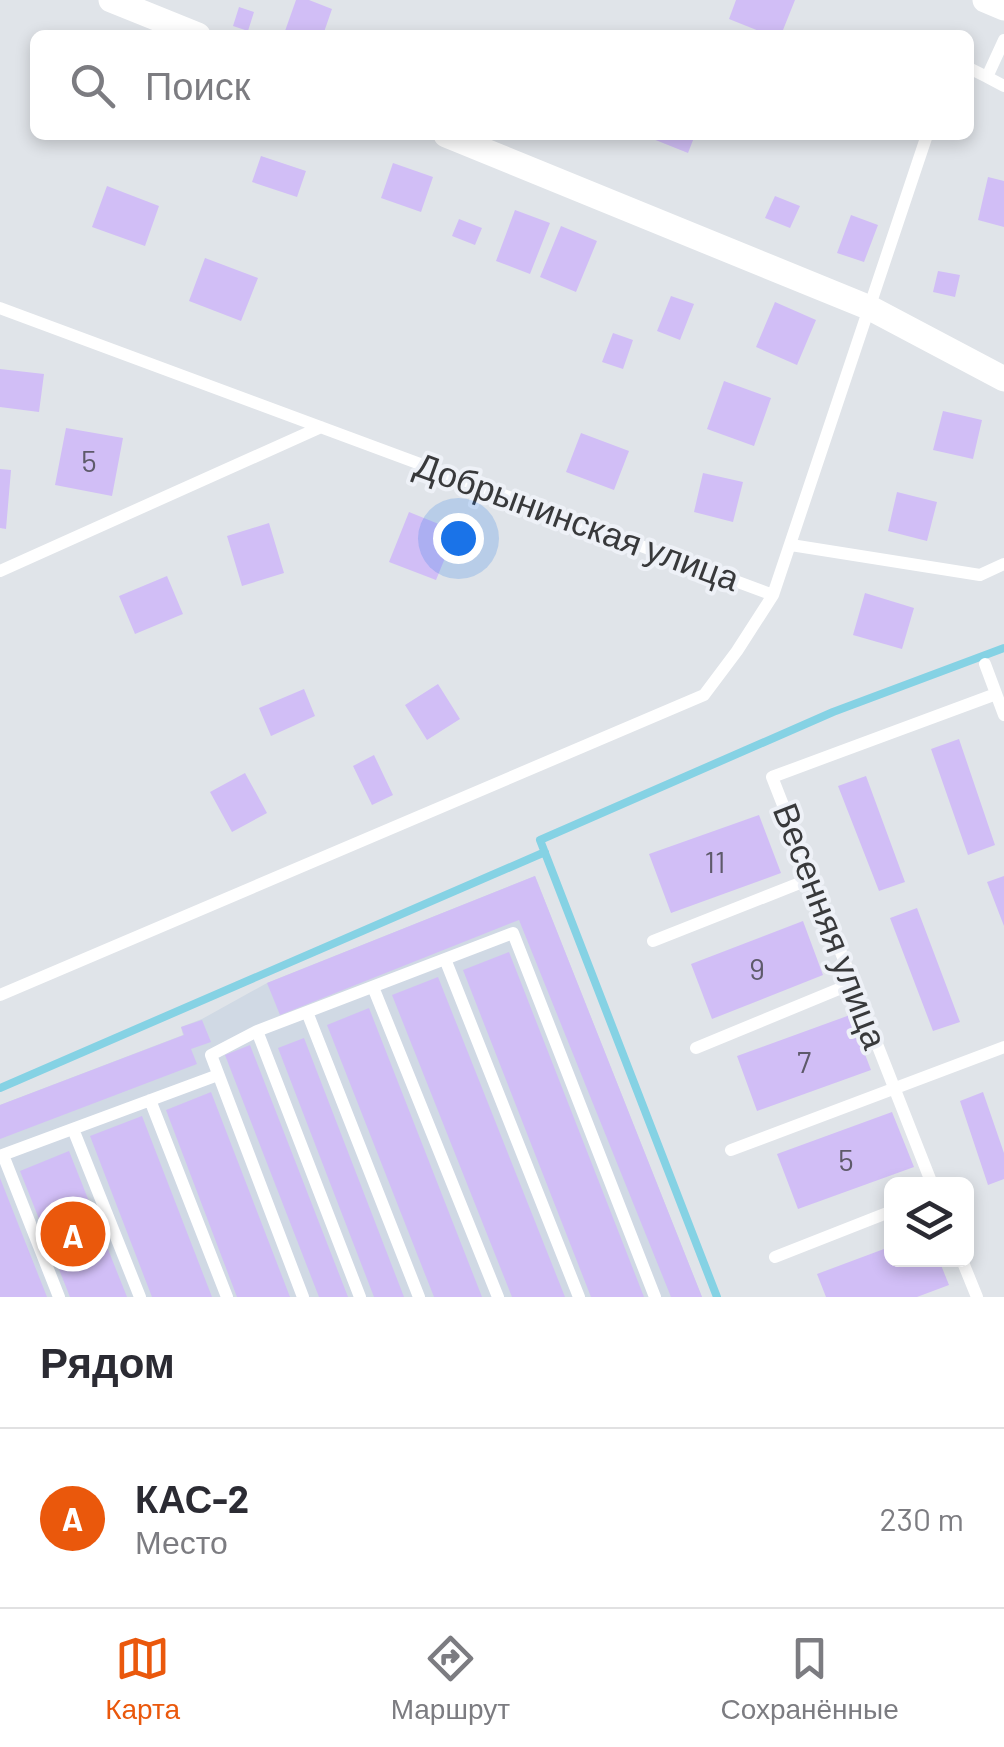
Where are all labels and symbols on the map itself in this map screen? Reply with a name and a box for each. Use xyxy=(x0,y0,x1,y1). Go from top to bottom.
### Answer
house number: 5 xyxy=(81,442,97,478)
street label: Добрынинская улица xyxy=(410,442,746,598)
your location xyxy=(433,513,484,564)
street label: Весенняя улица xyxy=(766,797,898,1054)
house number: 11 xyxy=(704,843,726,879)
house number: 9 xyxy=(749,950,765,986)
house number: 7 xyxy=(797,1043,811,1079)
house number: 5 xyxy=(838,1141,854,1177)
pin: A xyxy=(40,1196,106,1272)

